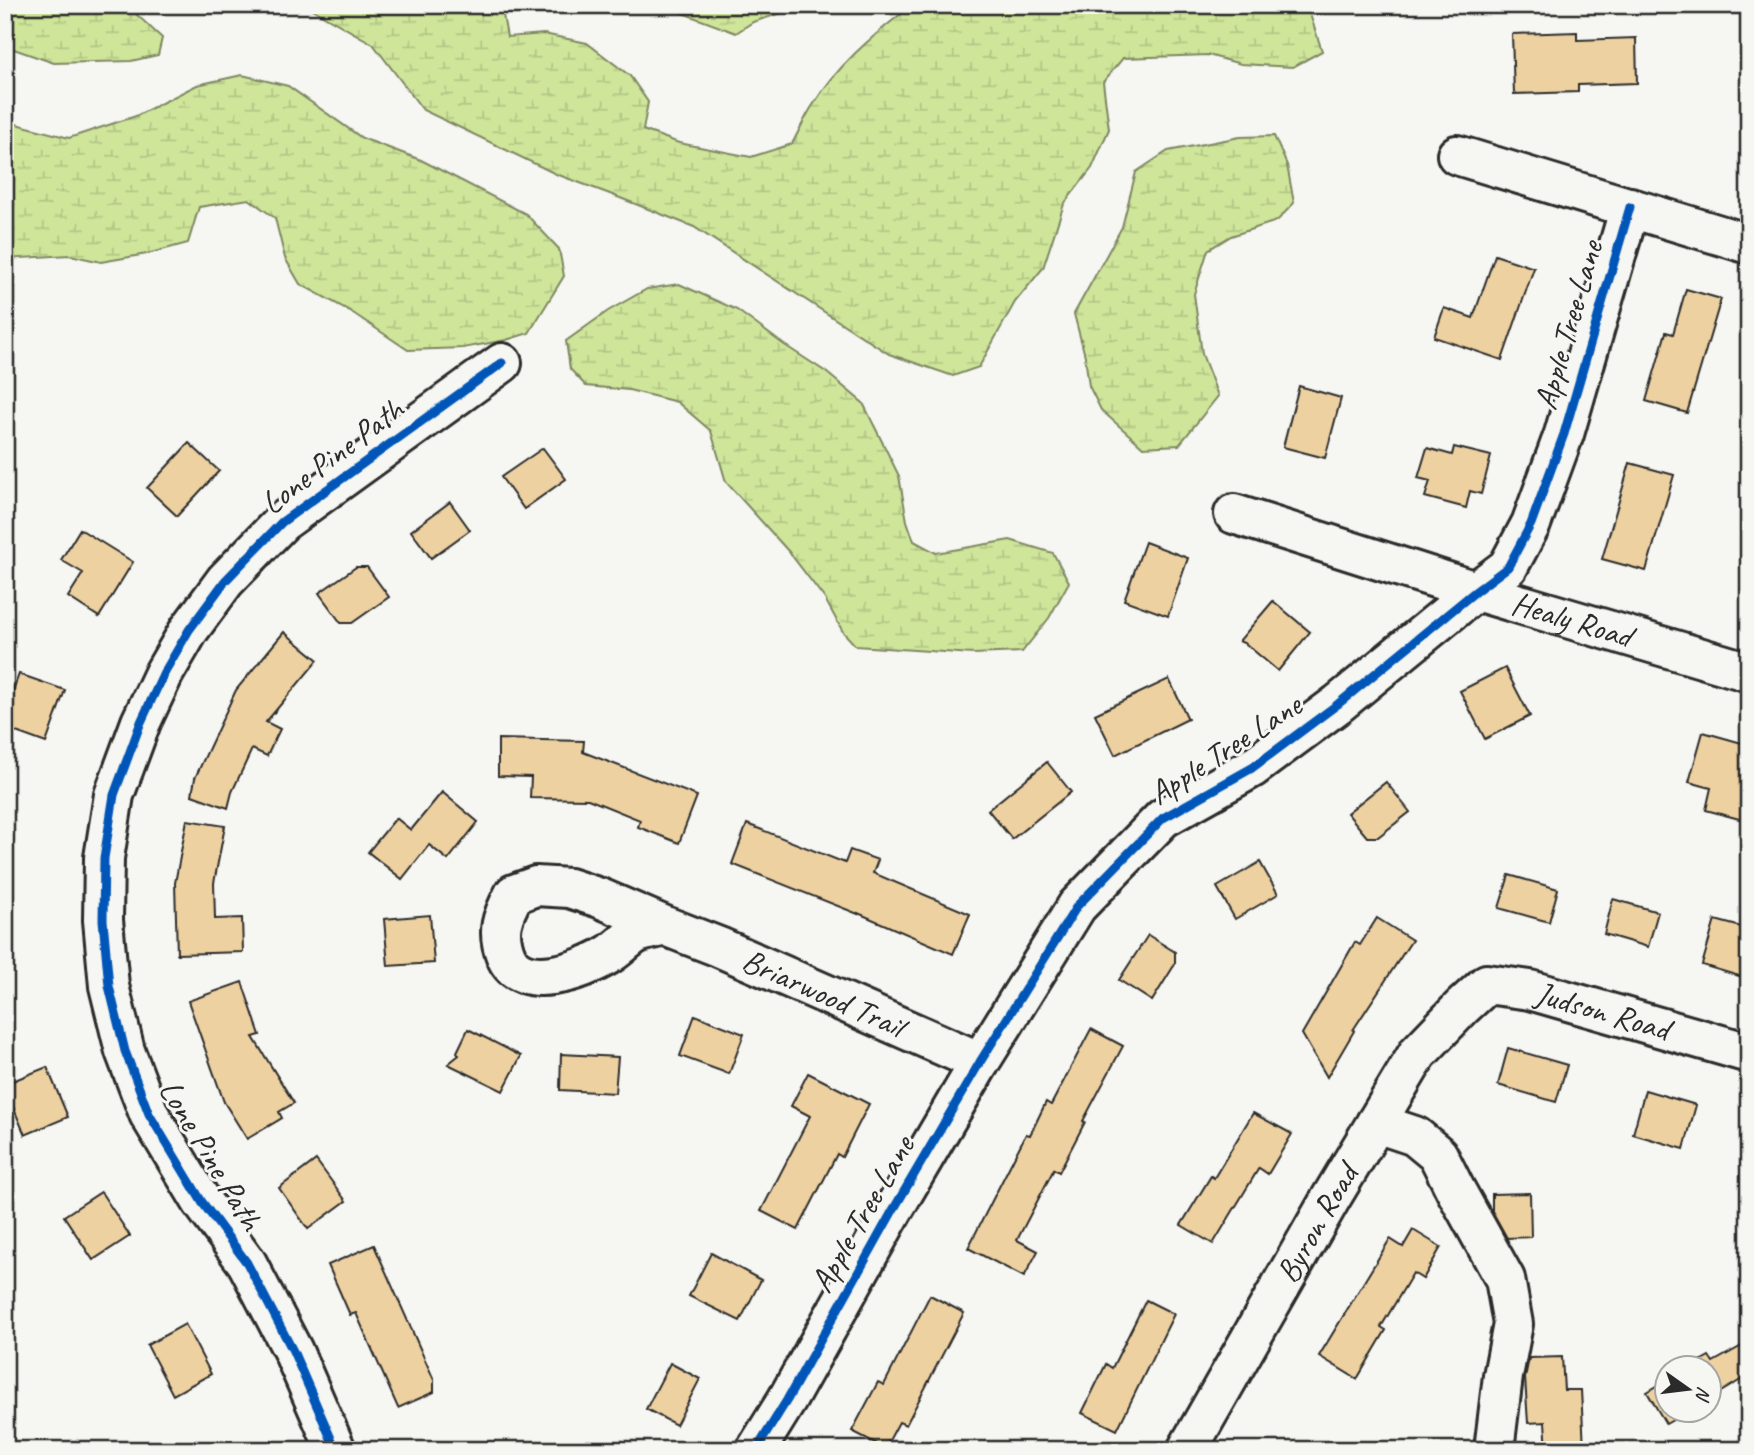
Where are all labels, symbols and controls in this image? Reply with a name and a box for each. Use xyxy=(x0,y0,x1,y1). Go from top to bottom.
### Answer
street label: Apple Tree Lane xyxy=(1524,234,1613,414)
street label: Lone Pine Path xyxy=(252,388,413,523)
street label: Healy Road xyxy=(1507,582,1642,658)
street label: Apple Tree Lane xyxy=(1141,683,1311,814)
street label: Briarwood Trail xyxy=(736,939,915,1049)
street label: Judson Road xyxy=(1529,971,1679,1051)
street label: Lone Pine Path xyxy=(150,1072,273,1239)
street label: Apple Tree Lane xyxy=(800,1126,925,1300)
street label: Byron Road xyxy=(1266,1152,1370,1290)
north arrow xyxy=(1652,1354,1722,1424)
text: N xyxy=(1690,1384,1717,1405)

